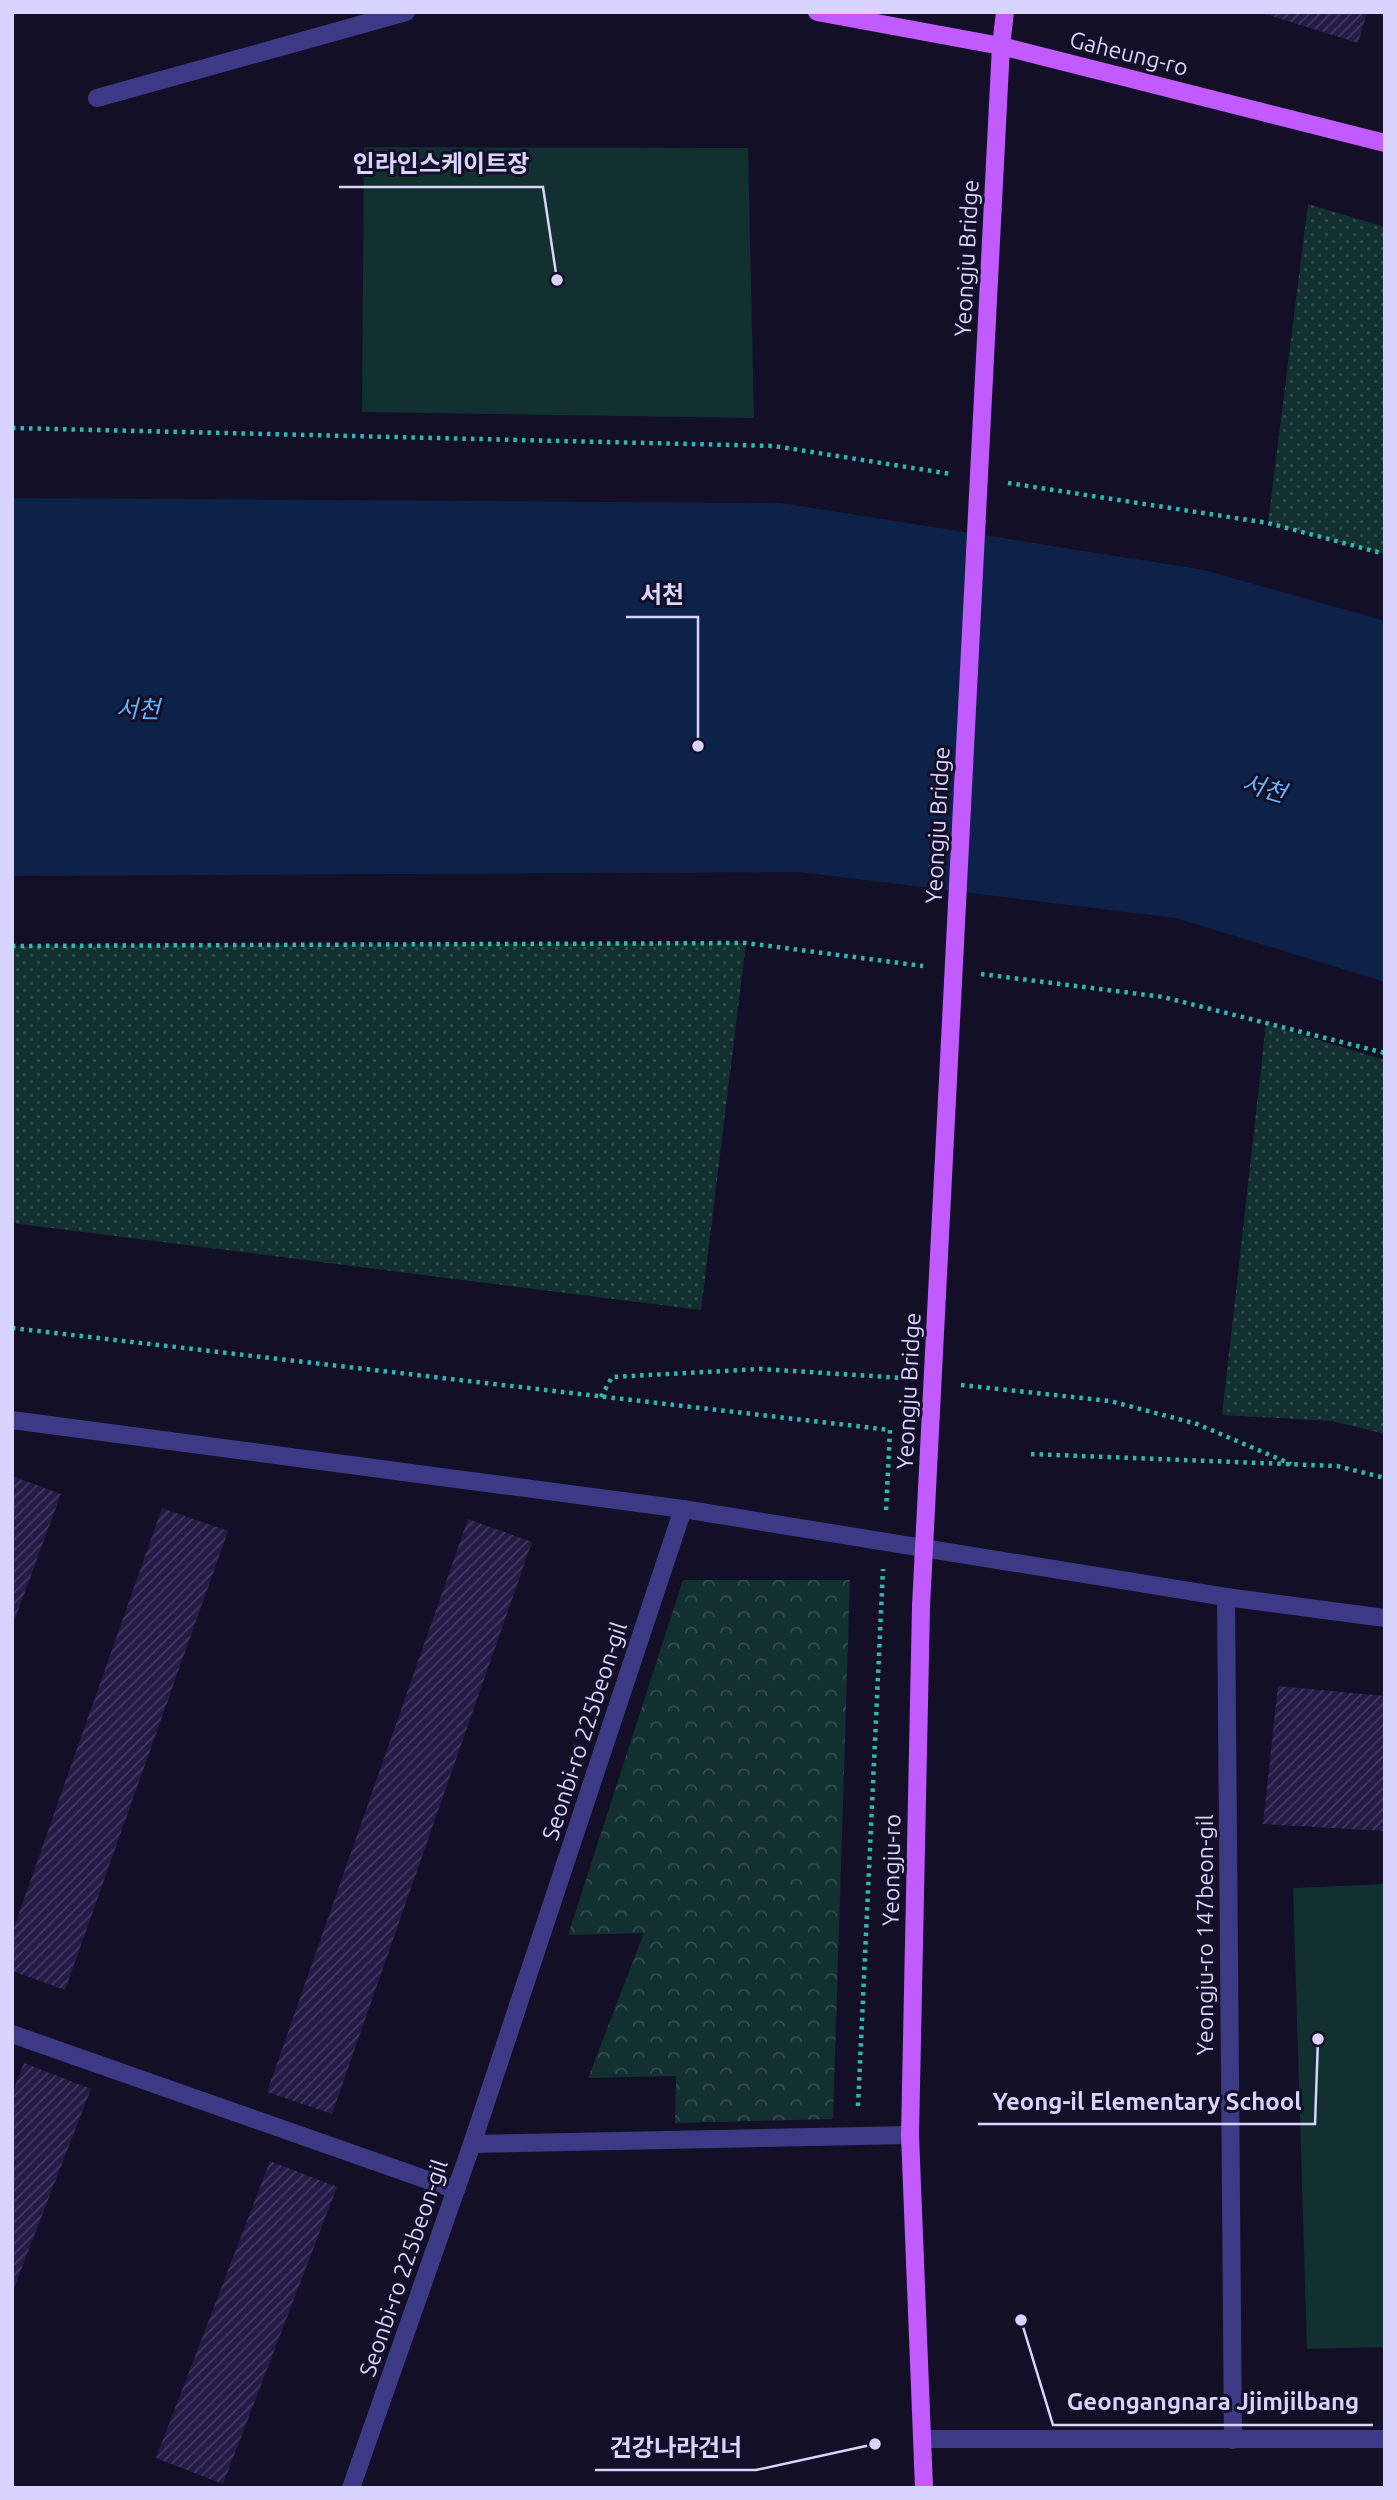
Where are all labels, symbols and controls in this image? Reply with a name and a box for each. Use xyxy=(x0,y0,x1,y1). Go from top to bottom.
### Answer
street label: Gaheung-ro xyxy=(1067,26,1191,80)
callout: 인라인스케이트장 xyxy=(339,142,543,187)
text: 인라인스케이트장 xyxy=(353,150,529,177)
street label: Yeongju Bridge xyxy=(949,179,983,337)
callout: 서천 xyxy=(626,572,698,617)
text: 서천 xyxy=(640,581,684,608)
water label: 서천 xyxy=(116,695,163,723)
street label: Yeongju Bridge xyxy=(920,746,954,904)
water label: 서천 xyxy=(1239,769,1292,808)
street label: Yeongju Bridge xyxy=(891,1312,925,1470)
street label: Seonbi-ro 225beon-gil xyxy=(537,1619,631,1843)
street label: Yeongju-ro xyxy=(878,1814,904,1926)
street label: Yeongju-ro 147beon-gil xyxy=(1192,1815,1217,2055)
callout: Yeong-il Elementary School xyxy=(978,2079,1315,2124)
text: Yeong-il Elementary School xyxy=(992,2088,1302,2115)
street label: Seonbi-ro 225beon-gil xyxy=(354,2156,452,2380)
callout: Geongangnara Jjimjilbang xyxy=(1053,2380,1373,2425)
text: Geongangnara Jjimjilbang xyxy=(1067,2388,1359,2415)
callout: 건강나라건너 xyxy=(595,2425,756,2470)
text: 건강나라건너 xyxy=(610,2434,742,2461)

